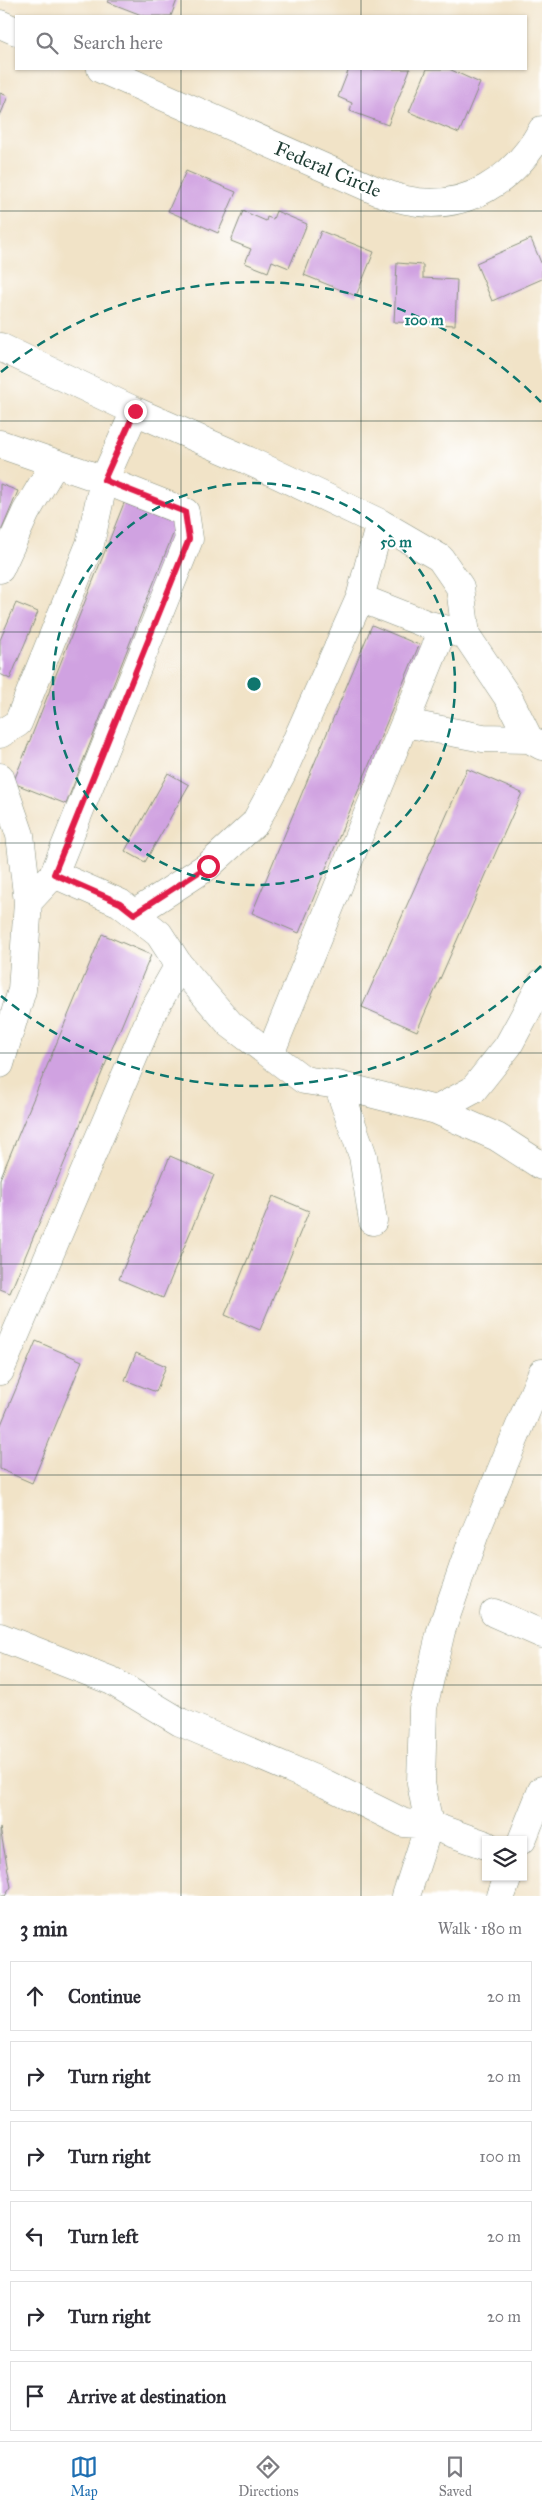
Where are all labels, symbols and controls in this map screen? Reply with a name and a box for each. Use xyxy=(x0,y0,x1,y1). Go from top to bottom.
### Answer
search box xyxy=(15,15,527,70)
icon: search xyxy=(33,29,61,57)
text: Search here xyxy=(73,31,163,54)
street label: Federal Circle xyxy=(271,136,385,202)
text: 100 m xyxy=(404,311,444,329)
route end xyxy=(124,400,147,423)
text: 50 m xyxy=(380,533,412,551)
centre of rings xyxy=(245,675,263,693)
route start xyxy=(197,855,220,878)
map controls xyxy=(482,1836,527,1881)
button: layers xyxy=(482,1836,527,1881)
text: 3 min xyxy=(20,1916,68,1942)
text: Walk · 180 m xyxy=(438,1919,522,1938)
icon: ahead xyxy=(21,1982,49,2010)
text: Continue xyxy=(68,1985,141,2008)
text: 20 m xyxy=(487,1987,521,2006)
icon: right xyxy=(21,2062,49,2090)
text: Turn right xyxy=(68,2065,151,2088)
text: 20 m xyxy=(487,2067,521,2086)
icon: right xyxy=(21,2142,49,2170)
text: Turn right xyxy=(68,2145,151,2168)
text: 100 m xyxy=(479,2147,521,2166)
icon: left xyxy=(21,2222,49,2250)
text: Turn left xyxy=(68,2225,138,2248)
text: 20 m xyxy=(487,2227,521,2246)
icon: right xyxy=(21,2302,49,2330)
text: Turn right xyxy=(68,2305,151,2328)
text: 20 m xyxy=(487,2307,521,2326)
icon: arrive xyxy=(21,2382,49,2410)
text: Arrive at destination xyxy=(68,2385,226,2408)
tab: Map xyxy=(70,2453,98,2500)
tab: Directions xyxy=(238,2453,299,2500)
tab: Saved xyxy=(439,2453,472,2500)

